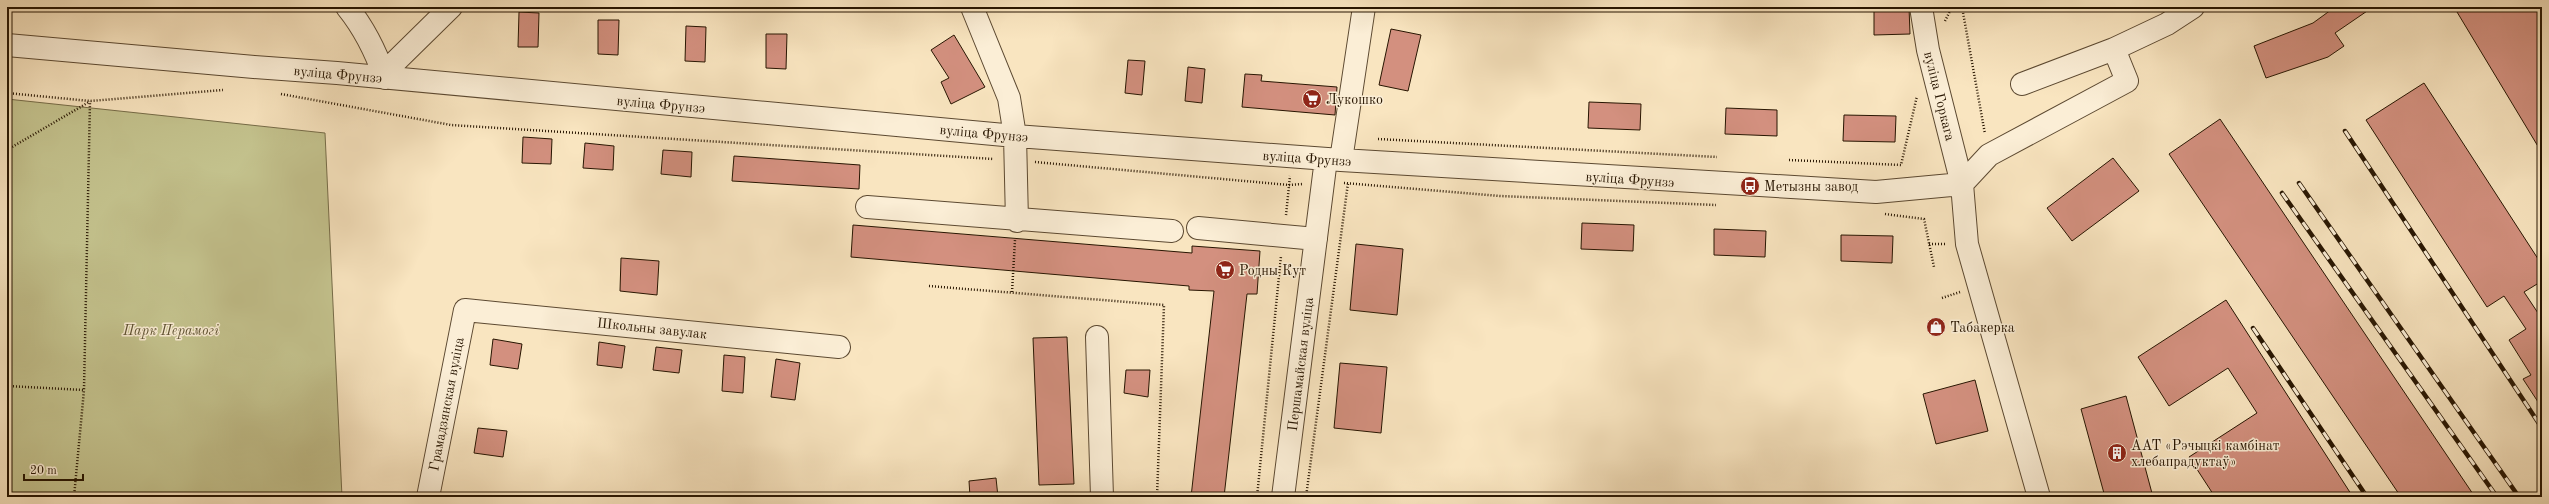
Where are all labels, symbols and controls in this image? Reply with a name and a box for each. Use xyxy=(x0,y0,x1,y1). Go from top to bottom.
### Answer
street label: вуліца Горкага xyxy=(1921,50,1957,142)
street label: вуліца Фрунзэ xyxy=(293,64,383,86)
supermarket icon: Лукошко xyxy=(1301,88,1323,110)
place label: Лукошко xyxy=(1326,93,1383,107)
street label: вуліца Фрунзэ xyxy=(616,94,706,116)
street label: вуліца Фрунзэ xyxy=(939,123,1029,145)
street label: вуліца Фрунзэ xyxy=(1262,149,1352,169)
street label: вуліца Фрунзэ xyxy=(1585,170,1675,190)
bus stop icon: Метызны завод xyxy=(1739,175,1761,197)
place label: Метызны завод xyxy=(1764,180,1858,194)
supermarket icon: Родны Кут xyxy=(1214,259,1236,281)
place label: Родны Кут xyxy=(1239,264,1307,278)
street label: Першамайская вуліца xyxy=(1286,296,1316,432)
street label: Школьны завулак xyxy=(596,316,708,342)
shop icon: Табакерка xyxy=(1925,316,1947,338)
place label: Табакерка xyxy=(1950,321,2015,335)
park label: Парк Перамогі xyxy=(122,324,219,339)
street label: Грамадзянская вуліца xyxy=(427,336,467,472)
place label: ААТ «Рэчыцкі камбінат хлебапрадуктаў» xyxy=(2131,439,2280,469)
building icon: ААТ «Рэчыцкі камбінат хлебапрадуктаў» xyxy=(2106,442,2128,464)
scale bar xyxy=(24,456,83,482)
text: 20 m xyxy=(30,465,57,477)

